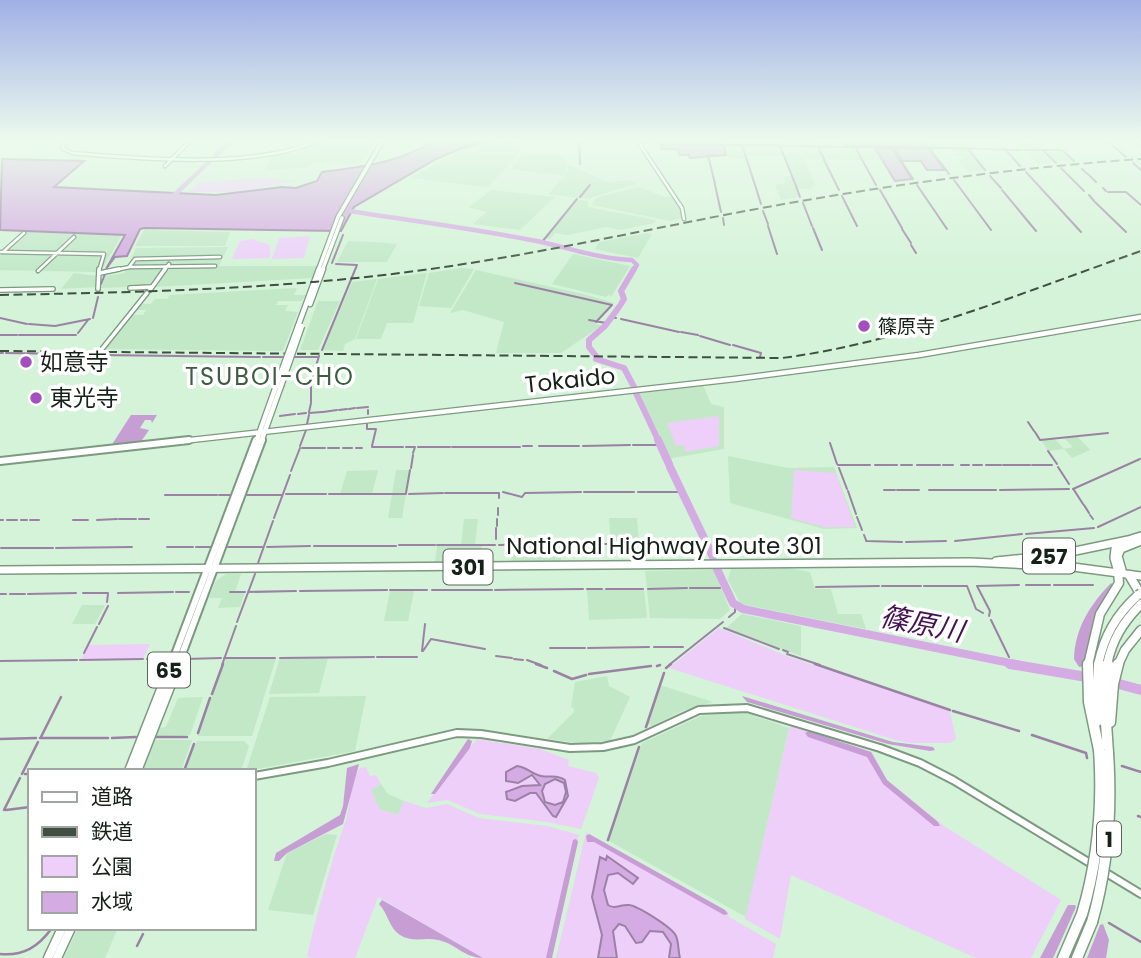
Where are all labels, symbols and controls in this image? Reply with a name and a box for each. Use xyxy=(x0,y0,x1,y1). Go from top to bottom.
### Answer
place label: 篠原寺 xyxy=(878,313,935,340)
marker: 篠原寺 xyxy=(856,318,872,334)
place label: 如意寺 xyxy=(40,346,109,378)
marker: 如意寺 xyxy=(18,354,34,370)
street label: Tokaido xyxy=(523,359,617,401)
district label: TSUBOI-CHO xyxy=(185,360,355,393)
place label: 東光寺 xyxy=(50,382,119,414)
marker: 東光寺 xyxy=(28,390,44,406)
street label: National Highway Route 301 xyxy=(506,530,822,562)
road number: 257 xyxy=(1023,538,1075,574)
road number: 301 xyxy=(444,550,492,584)
water label: 篠原川 xyxy=(877,597,970,652)
road number: 65 xyxy=(148,652,190,688)
legend xyxy=(28,769,256,930)
text: 道路 xyxy=(91,782,133,811)
text: 鉄道 xyxy=(91,817,133,846)
road number: 1 xyxy=(1097,822,1121,856)
text: 公園 xyxy=(91,852,133,881)
text: 水域 xyxy=(91,887,133,916)

